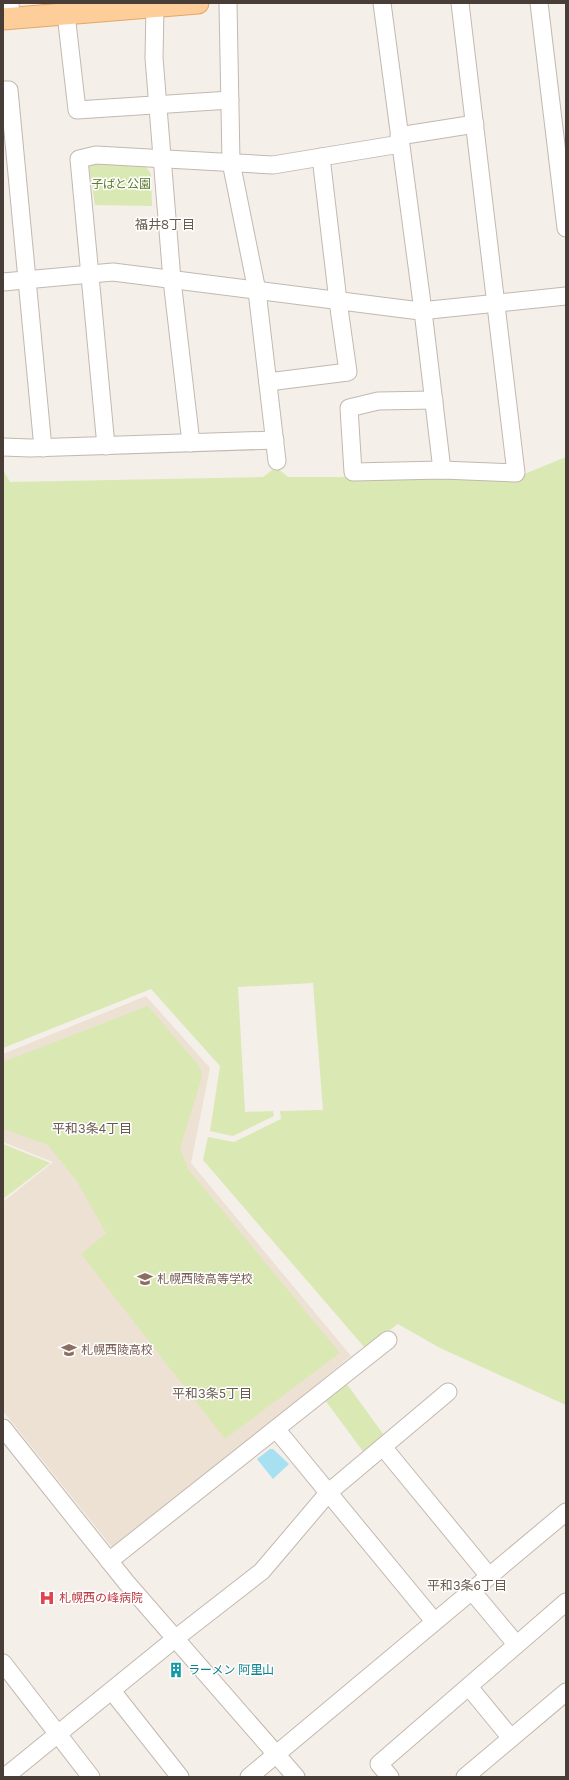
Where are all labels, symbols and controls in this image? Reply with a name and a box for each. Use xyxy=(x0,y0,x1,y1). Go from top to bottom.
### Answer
park label: 子ばと公園 xyxy=(91,177,151,191)
district label: 福井8丁目 xyxy=(135,217,195,232)
district label: 平和3条4丁目 xyxy=(52,1121,132,1136)
school or university icon: 札幌西陵高等学校 xyxy=(136,1270,154,1288)
place label: 札幌西陵高等学校 xyxy=(157,1272,253,1286)
school or university icon: 札幌西陵高校 xyxy=(60,1341,78,1359)
place label: 札幌西陵高校 xyxy=(81,1343,153,1357)
district label: 平和3条5丁目 xyxy=(172,1386,252,1401)
district label: 平和3条6丁目 xyxy=(427,1578,507,1593)
hospital icon: 札幌西の峰病院 xyxy=(38,1589,56,1607)
place label: 札幌西の峰病院 xyxy=(59,1591,143,1605)
building icon: ラーメン 阿里山 xyxy=(167,1661,185,1679)
place label: ラーメン 阿里山 xyxy=(188,1663,274,1677)

